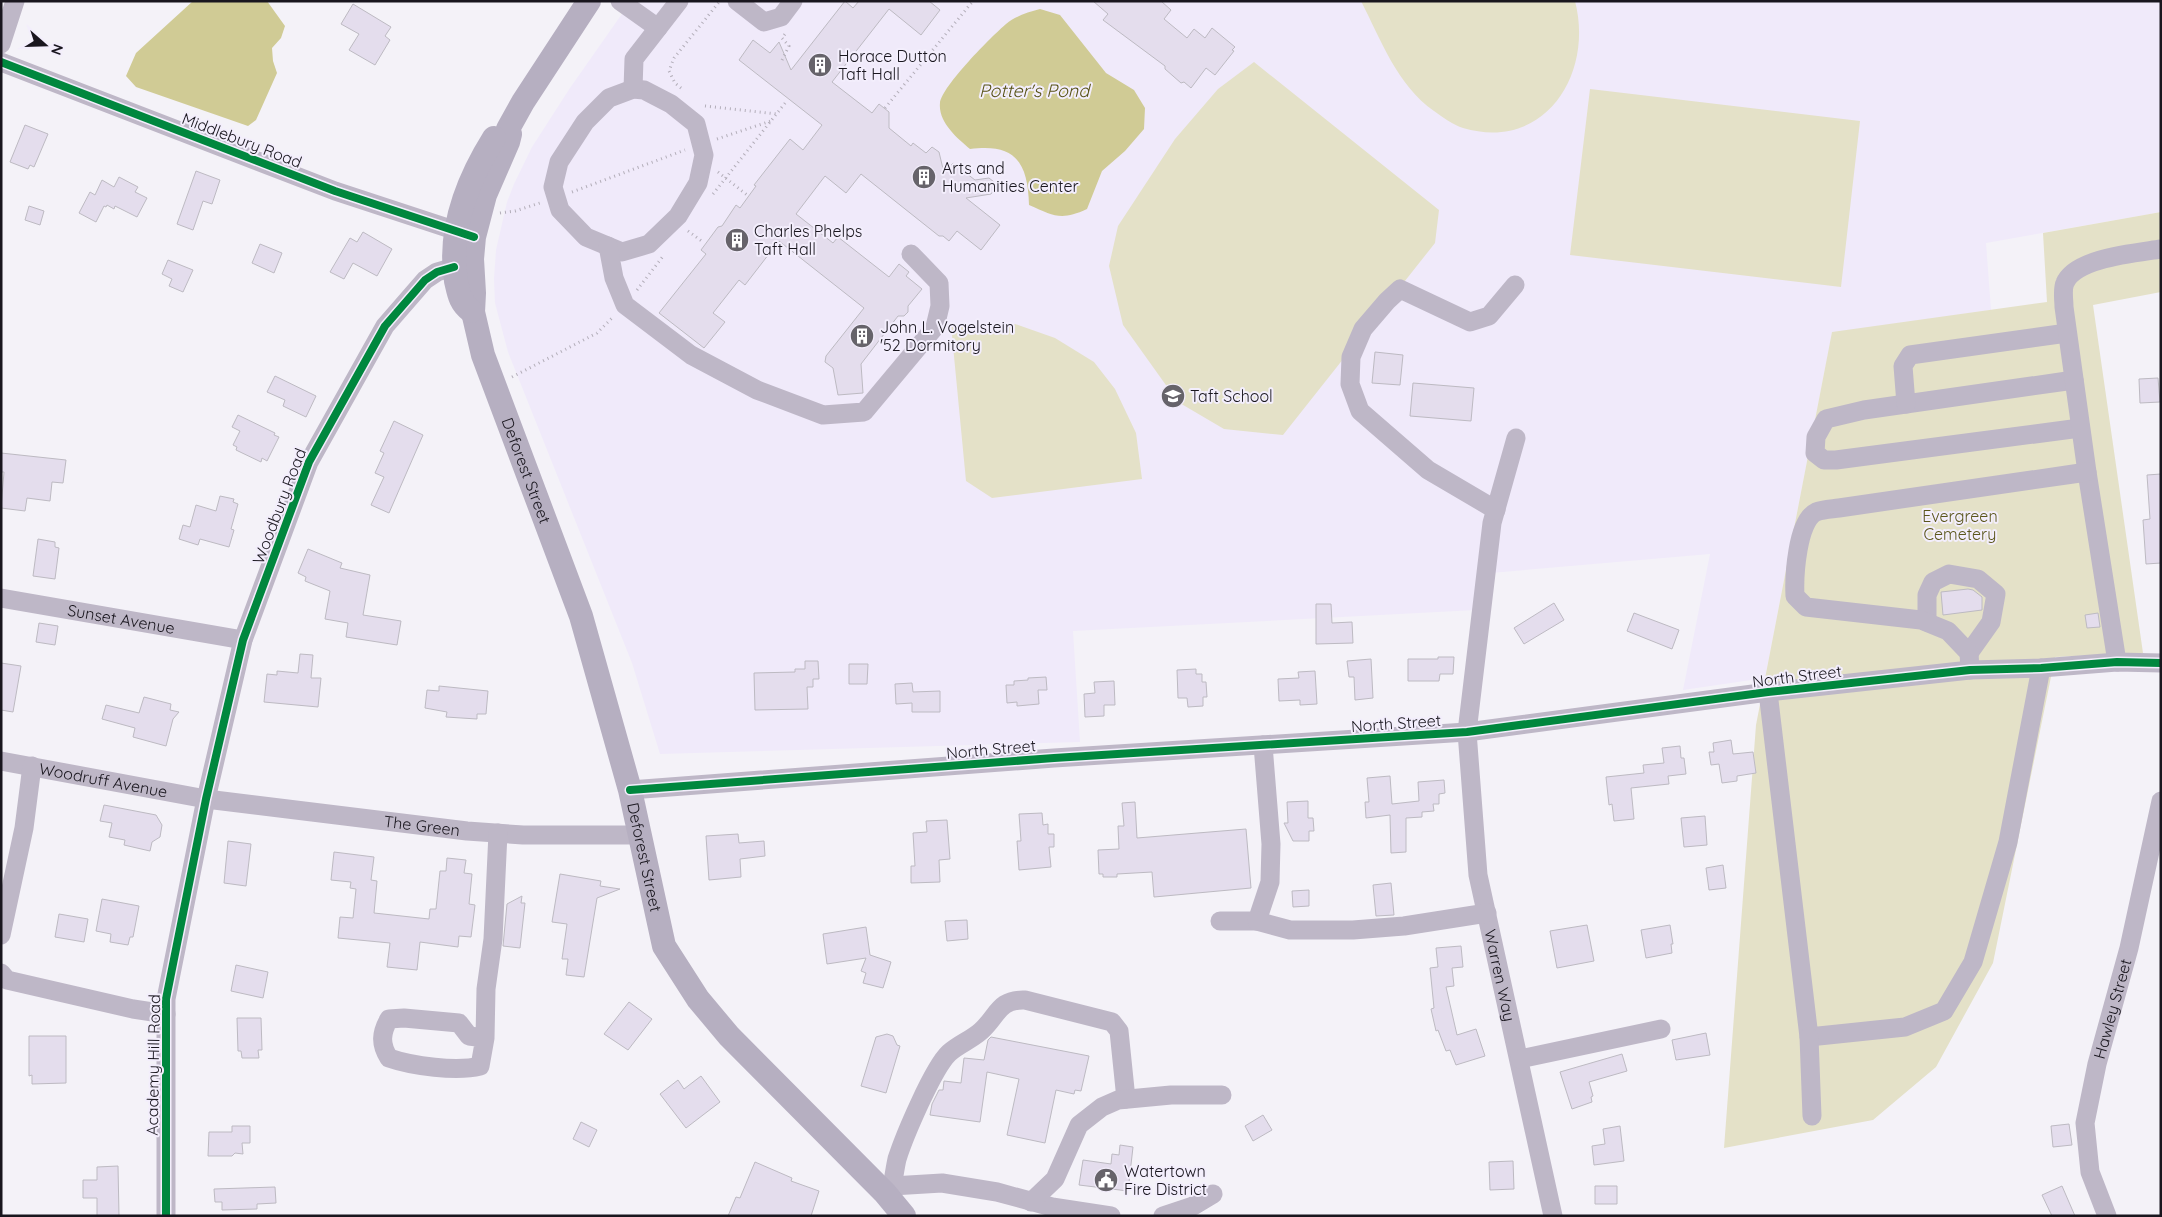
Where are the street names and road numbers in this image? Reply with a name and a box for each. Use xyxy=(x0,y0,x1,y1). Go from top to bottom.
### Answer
street label: Middlebury Road xyxy=(179,108,305,172)
street label: Deforest Street xyxy=(497,415,555,526)
street label: Woodbury Road xyxy=(248,445,310,567)
street label: Sunset Avenue xyxy=(66,600,176,638)
street label: North Street xyxy=(1751,661,1843,691)
street label: North Street xyxy=(1350,710,1442,736)
street label: North Street xyxy=(945,735,1037,763)
street label: Woodruff Avenue xyxy=(37,758,169,802)
street label: Deforest Street xyxy=(623,801,666,914)
street label: The Green xyxy=(383,811,461,840)
street label: Warren Way xyxy=(1480,927,1520,1023)
street label: Hawley Street xyxy=(2089,956,2136,1061)
street label: Academy Hill Road xyxy=(142,994,164,1136)

